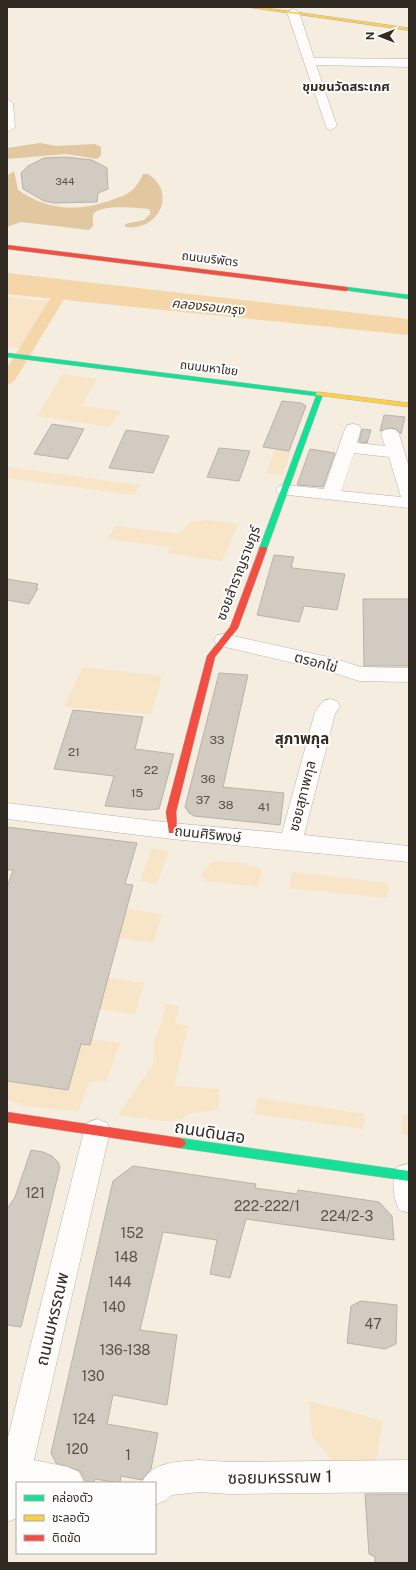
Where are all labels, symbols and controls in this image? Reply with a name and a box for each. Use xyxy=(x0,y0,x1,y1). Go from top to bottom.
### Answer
north arrow xyxy=(360,16,400,56)
text: N xyxy=(364,32,376,40)
district label: ชุมชนวัดสระเกศ xyxy=(302,79,390,94)
house number: 344 xyxy=(56,175,74,187)
street label: ถนนบริพัตร xyxy=(181,249,239,269)
water label: คลองรอบกรุง xyxy=(171,295,246,319)
street label: ถนนมหาไชย xyxy=(179,357,239,379)
street label: ซอยสำราญราษฎร์ xyxy=(213,523,264,622)
street label: ตรอกไข่ xyxy=(293,649,339,675)
district label: สุภาพกุล xyxy=(275,730,329,748)
house number: 33 xyxy=(209,733,225,747)
house number: 21 xyxy=(68,745,80,759)
street label: ซอยสุภาพกุล xyxy=(285,759,319,833)
house number: 22 xyxy=(144,763,158,777)
house number: 36 xyxy=(201,772,215,786)
house number: 15 xyxy=(131,786,144,800)
house number: 37 xyxy=(196,793,210,807)
house number: 38 xyxy=(218,798,234,812)
house number: 41 xyxy=(258,800,270,814)
street label: ถนนศิริพงษ์ xyxy=(174,823,242,845)
street label: ถนนดินสอ xyxy=(173,1117,247,1147)
house number: 121 xyxy=(25,1185,45,1201)
house number: 222-222/1 xyxy=(234,1198,300,1214)
house number: 224/2-3 xyxy=(321,1208,374,1224)
house number: 152 xyxy=(120,1225,144,1241)
house number: 148 xyxy=(114,1249,138,1265)
street label: ถนนมหรรณพ xyxy=(32,1270,73,1368)
house number: 144 xyxy=(108,1274,132,1290)
house number: 140 xyxy=(102,1299,126,1315)
house number: 47 xyxy=(364,1316,382,1332)
house number: 136-138 xyxy=(100,1342,150,1358)
house number: 130 xyxy=(82,1368,105,1384)
house number: 124 xyxy=(73,1411,96,1427)
house number: 120 xyxy=(66,1441,88,1457)
house number: 1 xyxy=(125,1447,131,1463)
street label: ซอยมหรรณพ 1 xyxy=(228,1466,332,1488)
legend xyxy=(16,1482,156,1554)
text: คล่องตัว xyxy=(52,1491,93,1505)
text: ชะลอตัว xyxy=(52,1511,90,1525)
text: ติดขัด xyxy=(52,1531,81,1545)

